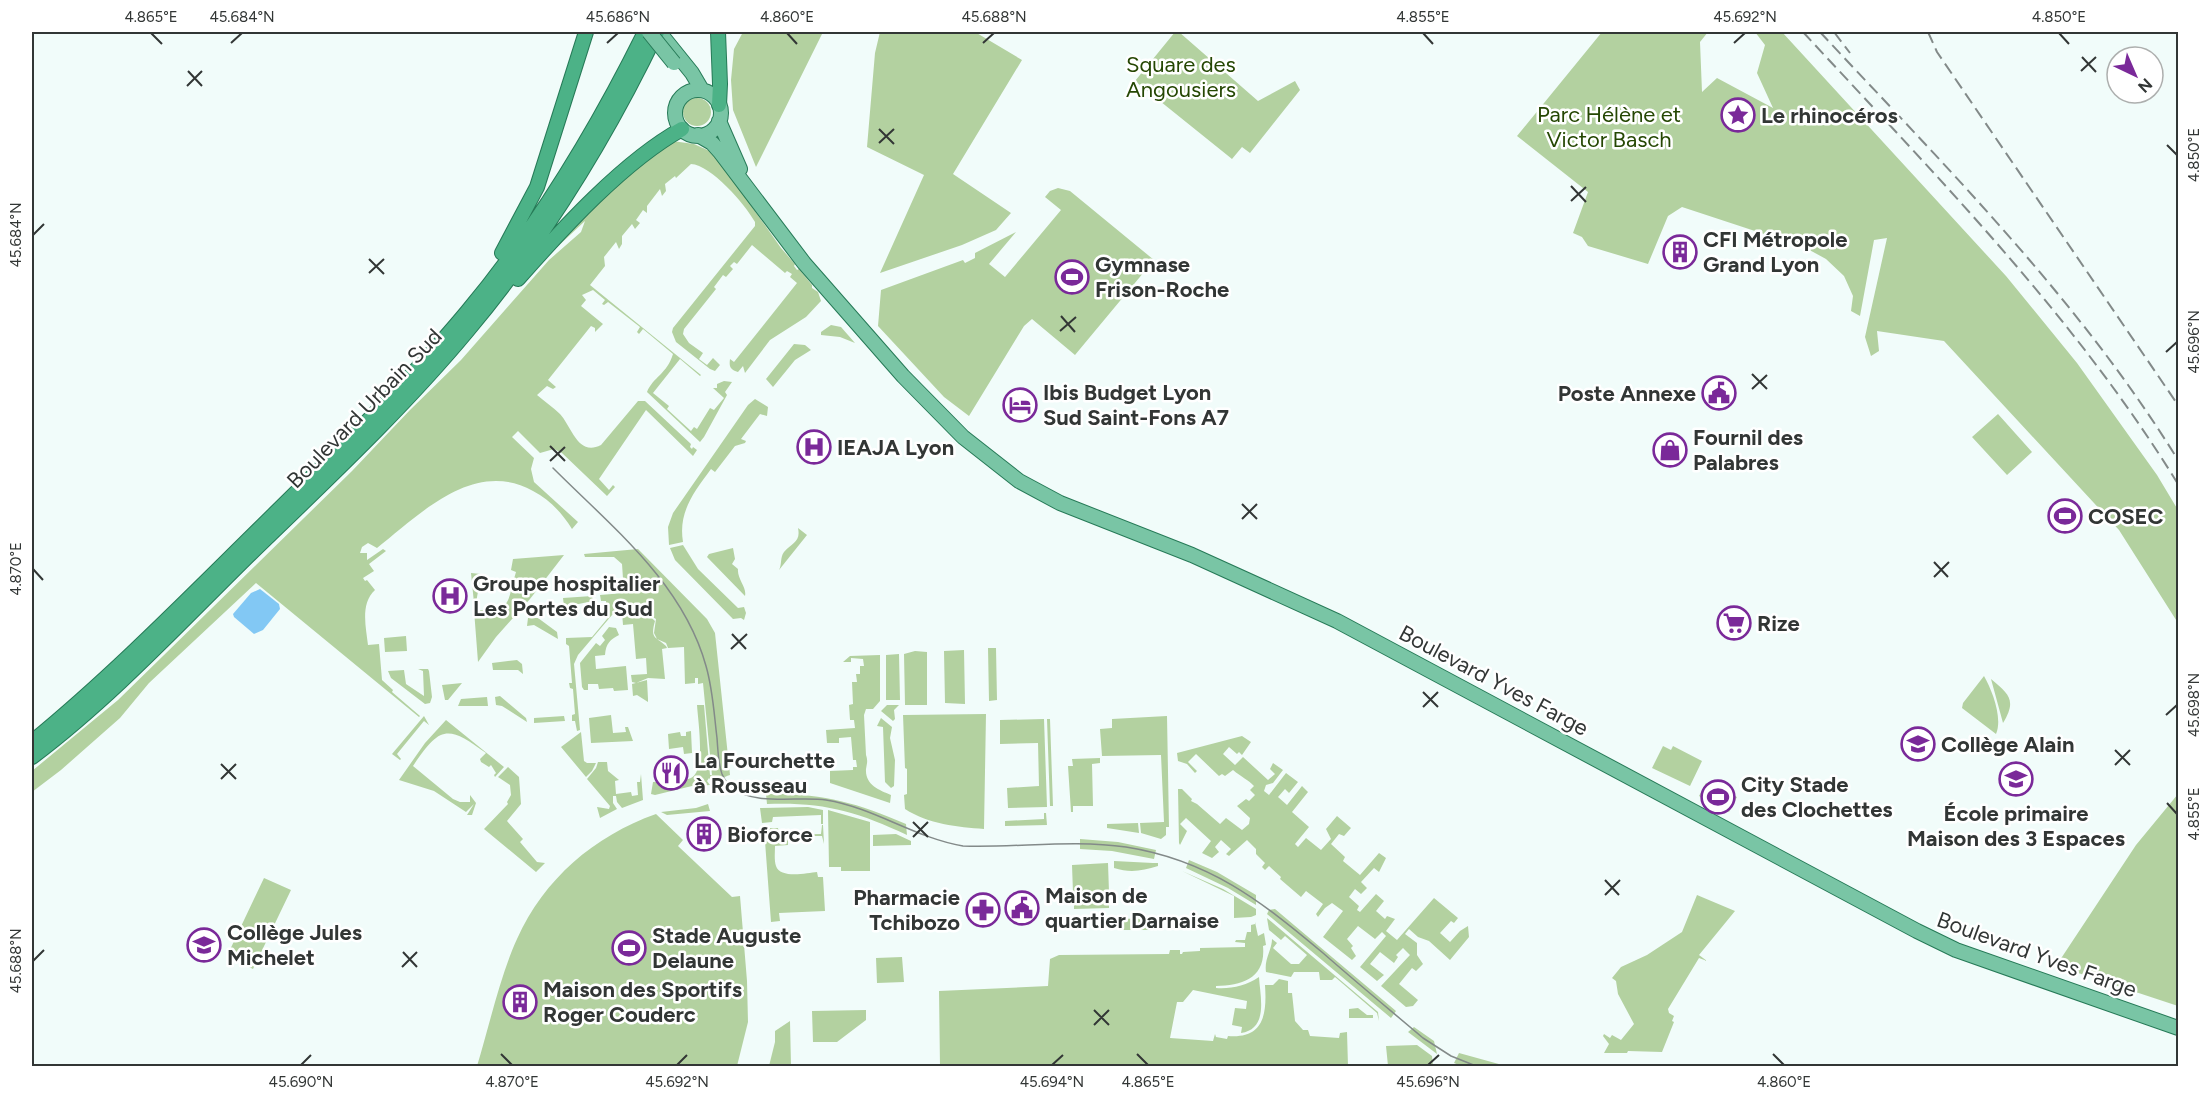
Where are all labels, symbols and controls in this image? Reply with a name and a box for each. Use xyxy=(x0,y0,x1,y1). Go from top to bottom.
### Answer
text: 4.865°E xyxy=(124,8,178,26)
text: 45.684°N xyxy=(209,8,275,26)
text: 45.686°N xyxy=(586,8,650,26)
text: 4.860°E xyxy=(760,8,814,26)
text: 45.688°N xyxy=(961,8,1027,26)
text: 4.855°E xyxy=(1396,8,1450,26)
text: 45.692°N xyxy=(1713,8,1777,26)
text: 4.850°E xyxy=(2032,8,2086,26)
north arrow xyxy=(2105,45,2165,105)
park label: Square des Angousiers xyxy=(1126,51,1236,103)
text: N xyxy=(2134,74,2156,97)
place icon: Le rhinocéros xyxy=(1720,97,1756,133)
park label: Parc Hélène et Victor Basch xyxy=(1537,101,1681,153)
place label: Le rhinocéros xyxy=(1761,102,1898,129)
text: 4.850°E xyxy=(2185,128,2203,182)
text: 45.684°N xyxy=(7,202,25,268)
place label: CFI Métropole Grand Lyon xyxy=(1703,226,1847,278)
building icon: CFI Métropole Grand Lyon xyxy=(1662,234,1698,270)
place label: Gymnase Frison-Roche xyxy=(1095,251,1229,303)
sports icon: Gymnase Frison-Roche xyxy=(1054,259,1090,295)
text: 45.696°N xyxy=(2185,310,2203,374)
street label: Boulevard Urbain Sud xyxy=(281,323,448,494)
public building icon: Poste Annexe xyxy=(1701,375,1737,411)
place label: Ibis Budget Lyon Sud Saint-Fons A7 xyxy=(1043,379,1229,431)
place label: Poste Annexe xyxy=(1558,380,1696,407)
hotel icon: Ibis Budget Lyon Sud Saint-Fons A7 xyxy=(1002,387,1038,423)
place label: Fournil des Palabres xyxy=(1693,424,1803,476)
hospital icon: IEAJA Lyon xyxy=(796,429,832,465)
shop icon: Fournil des Palabres xyxy=(1652,432,1688,468)
place label: IEAJA Lyon xyxy=(837,434,954,461)
sports icon: COSEC xyxy=(2047,498,2083,534)
place label: COSEC xyxy=(2088,503,2164,530)
text: 4.870°E xyxy=(7,542,25,596)
place label: Groupe hospitalier Les Portes du Sud xyxy=(473,570,661,622)
hospital icon: Groupe hospitalier Les Portes du Sud xyxy=(432,578,468,614)
supermarket icon: Rize xyxy=(1716,605,1752,641)
place label: Rize xyxy=(1757,610,1800,637)
street label: Boulevard Yves Farge xyxy=(1394,619,1593,742)
text: 45.698°N xyxy=(2185,673,2203,737)
school or university icon: Collège Alain xyxy=(1900,726,1936,762)
place label: Collège Alain xyxy=(1941,731,2075,758)
place label: La Fourchette à Rousseau xyxy=(694,747,835,799)
restaurant icon: La Fourchette à Rousseau xyxy=(653,755,689,791)
school or university icon: École primaire Maison des 3 Espaces xyxy=(1998,761,2034,797)
place label: City Stade des Clochettes xyxy=(1741,771,1893,823)
sports icon: City Stade des Clochettes xyxy=(1700,779,1736,815)
text: 4.855°E xyxy=(2185,787,2203,841)
place label: École primaire Maison des 3 Espaces xyxy=(1907,800,2125,852)
building icon: Bioforce xyxy=(686,816,722,852)
place label: Bioforce xyxy=(727,821,813,848)
place label: Maison de quartier Darnaise xyxy=(1045,882,1219,934)
place label: Pharmacie Tchibozo xyxy=(853,884,960,936)
public building icon: Maison de quartier Darnaise xyxy=(1004,890,1040,926)
pharmacy icon: Pharmacie Tchibozo xyxy=(965,892,1001,928)
street label: Boulevard Yves Farge xyxy=(1933,906,2140,1003)
place label: Collège Jules Michelet xyxy=(227,919,362,971)
place label: Stade Auguste Delaune xyxy=(652,922,801,974)
school or university icon: Collège Jules Michelet xyxy=(186,927,222,963)
text: 45.688°N xyxy=(7,928,25,994)
sports icon: Stade Auguste Delaune xyxy=(611,930,647,966)
place label: Maison des Sportifs Roger Couderc xyxy=(543,976,742,1028)
building icon: Maison des Sportifs Roger Couderc xyxy=(502,984,538,1020)
text: 45.690°N xyxy=(269,1073,333,1091)
text: 4.870°E xyxy=(485,1073,539,1091)
text: 45.692°N xyxy=(645,1073,709,1091)
text: 45.694°N xyxy=(1020,1073,1084,1091)
text: 4.865°E xyxy=(1121,1073,1175,1091)
text: 45.696°N xyxy=(1396,1073,1460,1091)
text: 4.860°E xyxy=(1757,1073,1811,1091)

